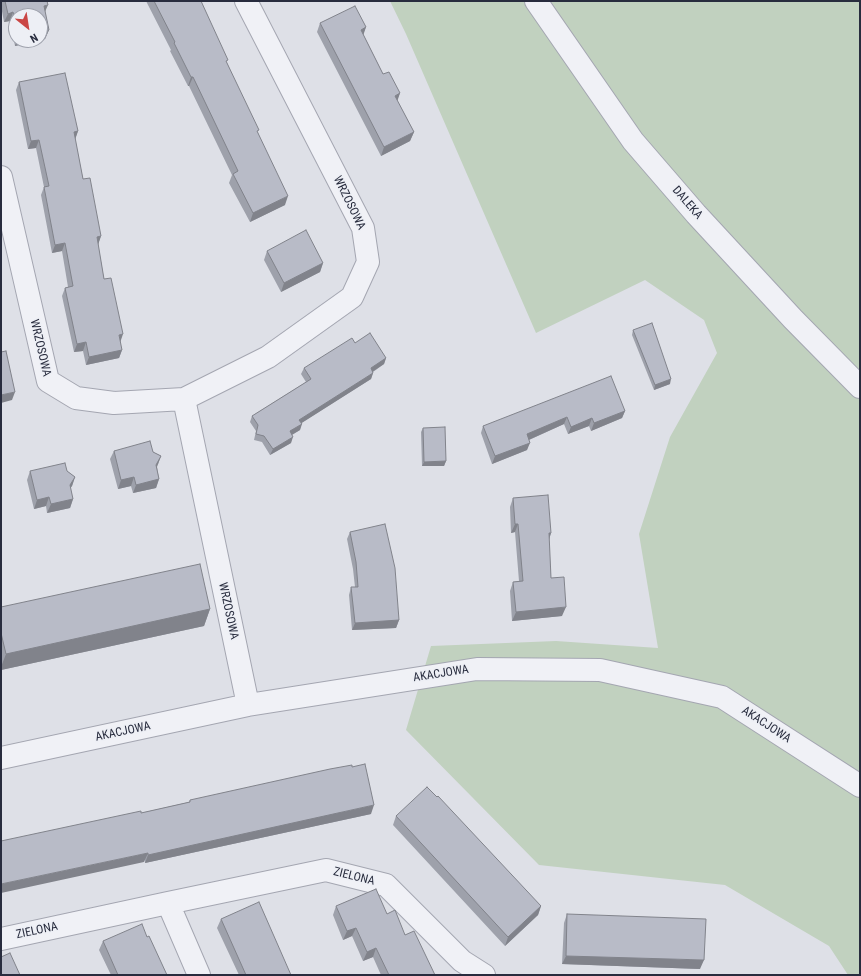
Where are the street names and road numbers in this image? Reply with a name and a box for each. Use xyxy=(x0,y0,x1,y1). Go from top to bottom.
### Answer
street label: WRZOSOWA xyxy=(330,174,368,232)
street label: DALEKA xyxy=(669,184,705,222)
street label: WRZOSOWA xyxy=(26,318,54,378)
street label: WRZOSOWA xyxy=(215,581,241,641)
street label: AKACJOWA xyxy=(412,663,470,685)
street label: AKACJOWA xyxy=(739,704,793,746)
street label: AKACJOWA xyxy=(94,719,152,745)
street label: ZIELONA xyxy=(332,865,376,889)
street label: ZIELONA xyxy=(15,920,59,942)

